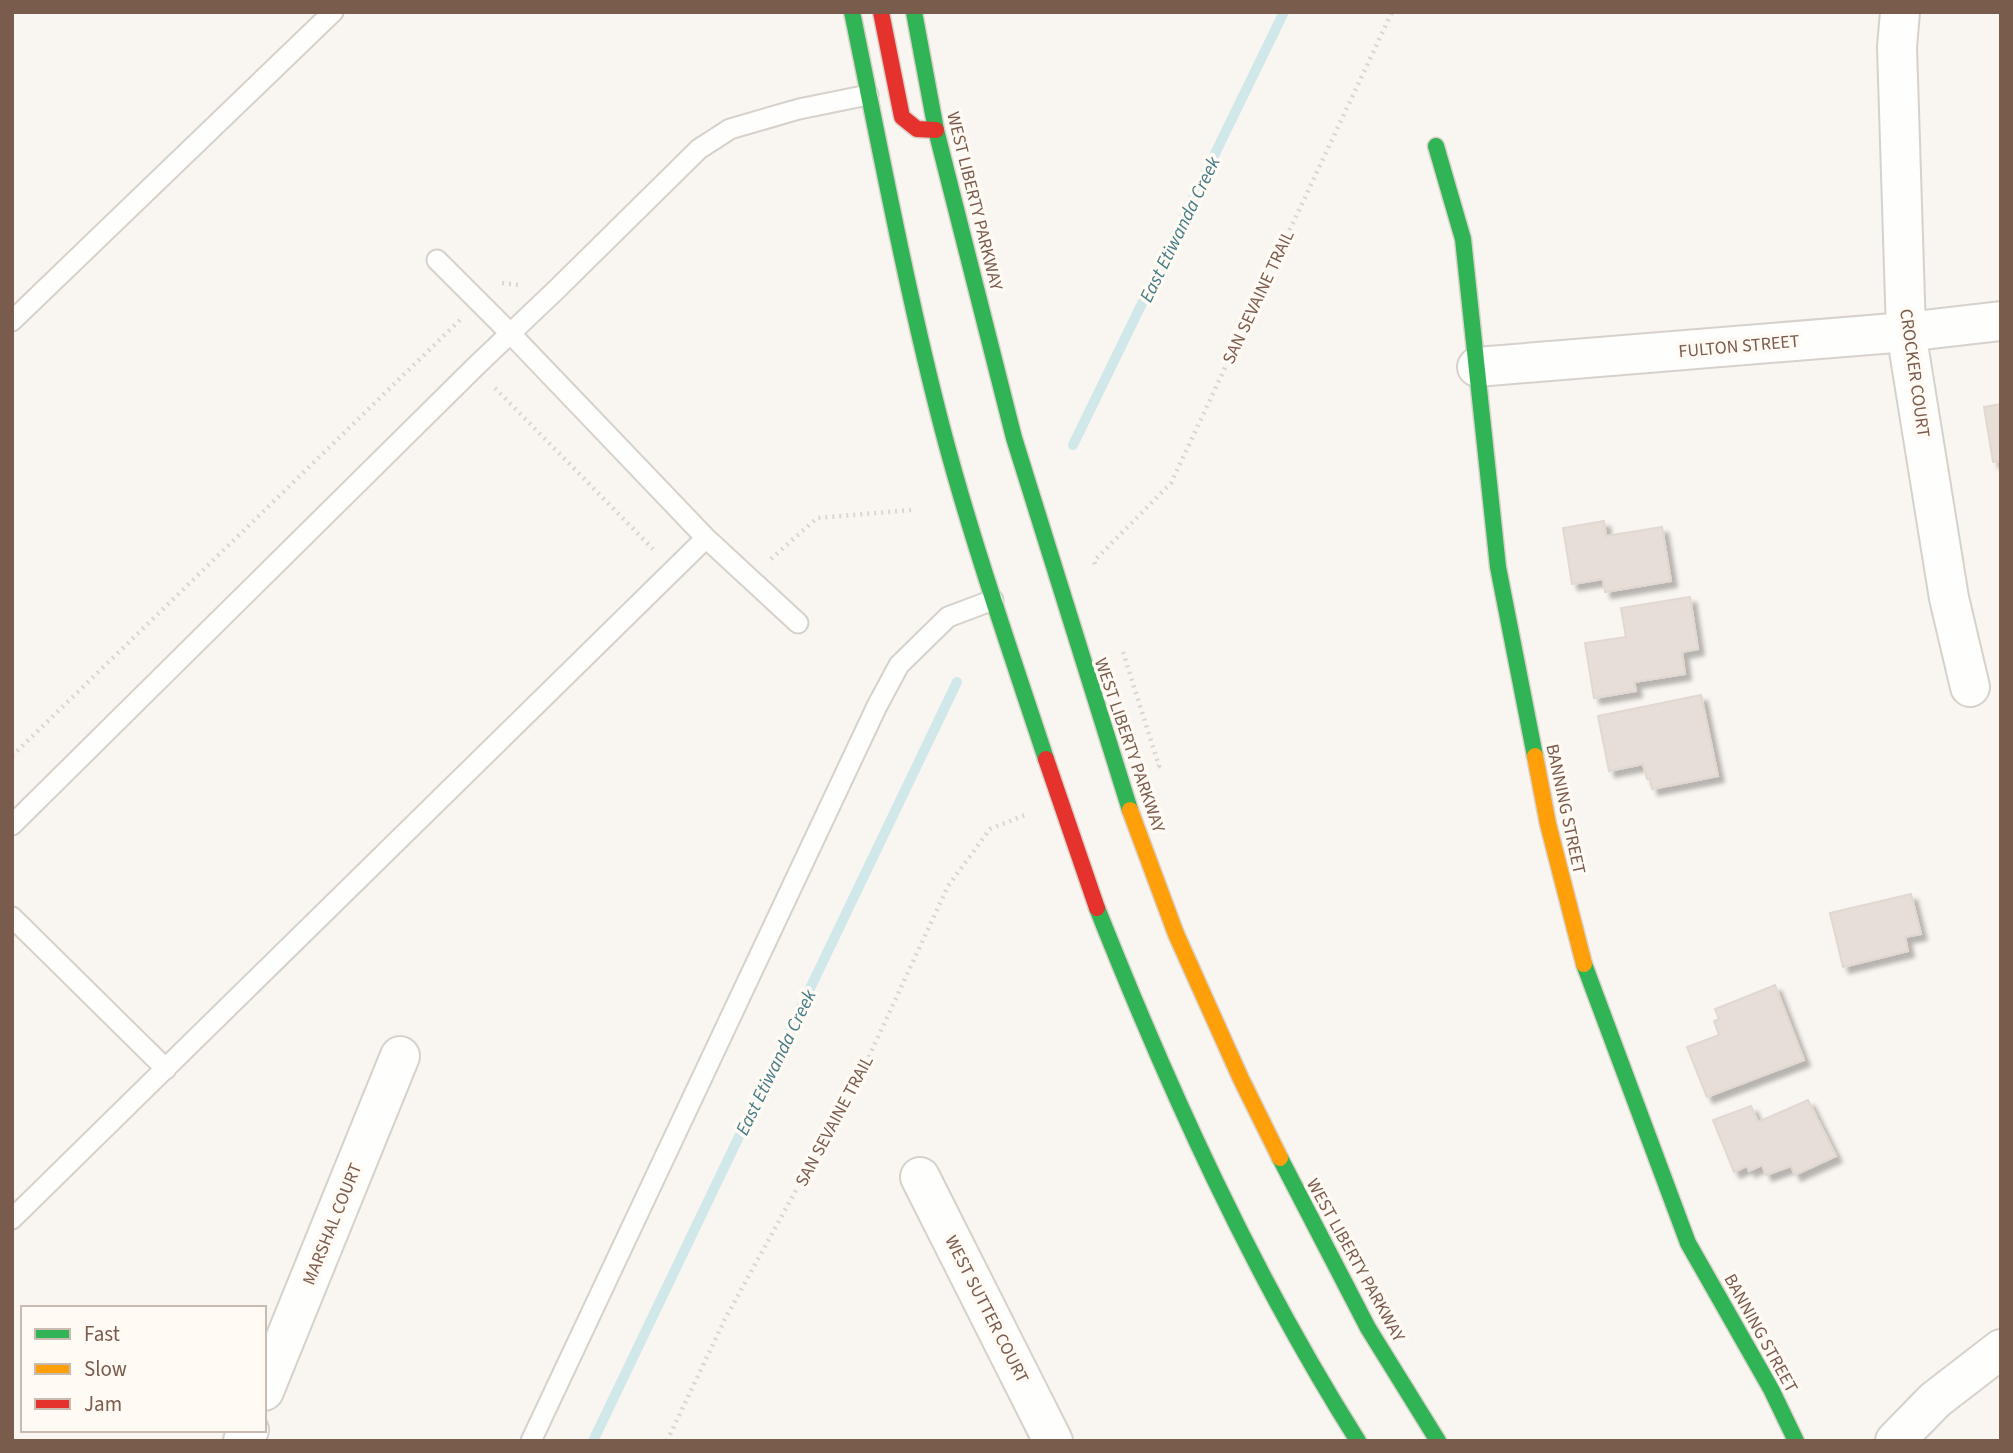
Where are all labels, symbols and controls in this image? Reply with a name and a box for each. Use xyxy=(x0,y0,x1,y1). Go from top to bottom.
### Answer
street label: WEST LIBERTY PARKWAY xyxy=(940,109,1009,293)
water label: East Etiwanda Creek xyxy=(1133,151,1228,307)
street label: SAN SEVAINE TRAIL xyxy=(1216,226,1301,368)
street label: CROCKER COURT xyxy=(1893,307,1936,439)
street label: FULTON STREET xyxy=(1678,329,1801,364)
street label: WEST LIBERTY PARKWAY xyxy=(1088,655,1171,836)
street label: BANNING STREET xyxy=(1540,742,1592,877)
water label: East Etiwanda Creek xyxy=(729,984,824,1140)
street label: SAN SEVAINE TRAIL xyxy=(789,1051,880,1191)
street label: MARSHAL COURT xyxy=(297,1159,368,1289)
street label: WEST LIBERTY PARKWAY xyxy=(1300,1174,1411,1347)
street label: WEST SUTTER COURT xyxy=(938,1231,1035,1388)
street label: BANNING STREET xyxy=(1718,1269,1804,1398)
legend xyxy=(21,1306,266,1432)
text: Fast xyxy=(84,1319,120,1349)
text: Slow xyxy=(84,1354,127,1384)
text: Jam xyxy=(84,1389,122,1419)

